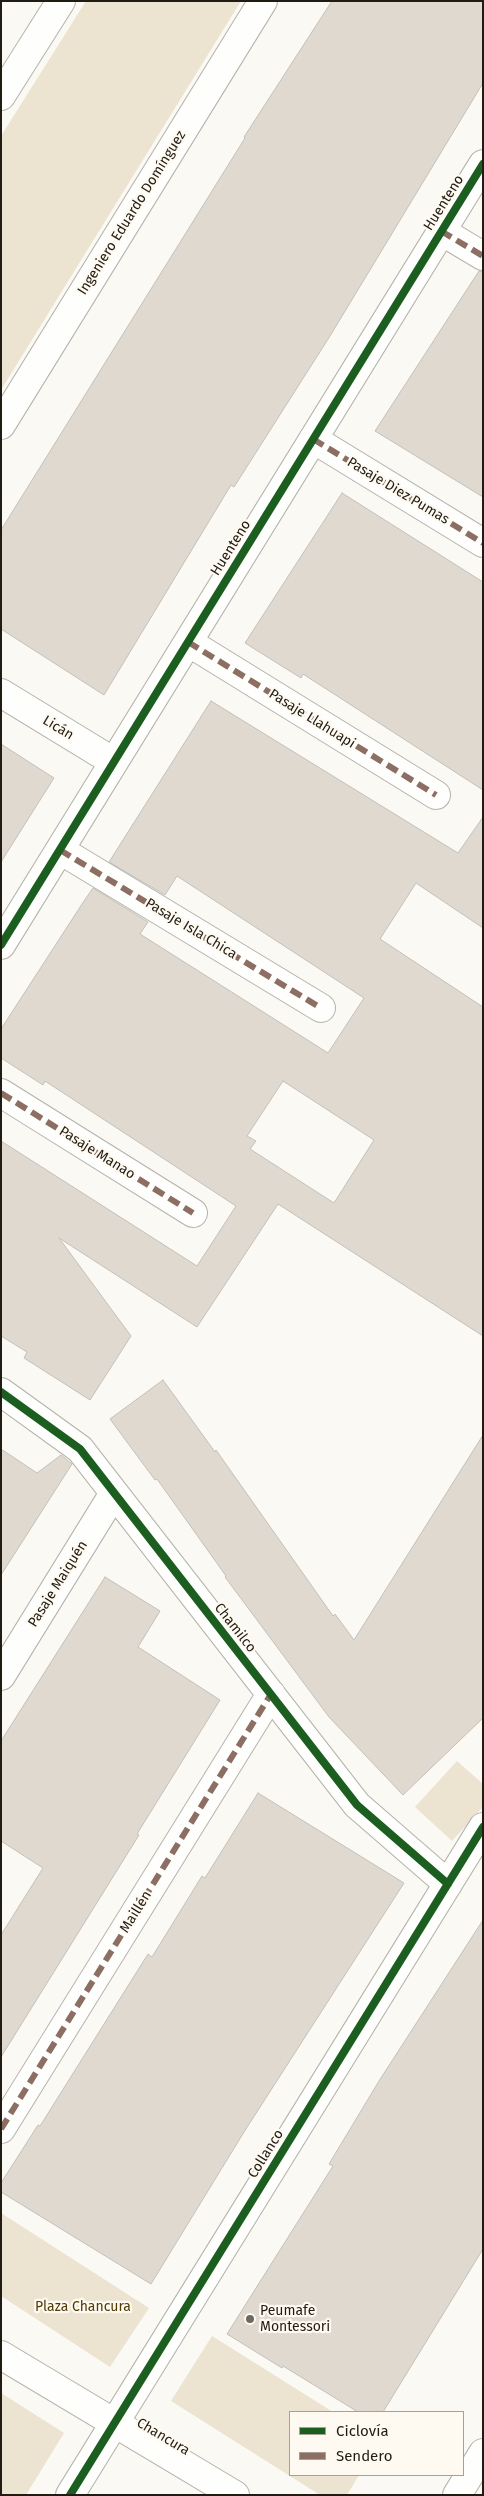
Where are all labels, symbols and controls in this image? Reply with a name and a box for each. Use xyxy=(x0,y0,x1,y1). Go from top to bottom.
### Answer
street label: Ingeniero Eduardo Domínguez xyxy=(74,128,190,298)
street label: Huenteno xyxy=(420,172,468,234)
street label: Pasaje Diez Pumas xyxy=(344,454,452,528)
street label: Huenteno xyxy=(207,517,255,579)
street label: Pasaje Llahuapi xyxy=(266,686,358,752)
street label: Licán xyxy=(39,712,77,744)
street label: Pasaje Isla Chica xyxy=(142,895,240,963)
street label: Pasaje Manao xyxy=(56,1123,138,1183)
street label: Pasaje Maiquén xyxy=(25,1538,91,1630)
street label: Chamilco xyxy=(211,1600,259,1656)
street label: Maillén xyxy=(117,1888,155,1936)
street label: Collanco xyxy=(244,2127,288,2181)
park label: Plaza Chancura xyxy=(35,2299,131,2315)
place label: Peumafe Montessori xyxy=(260,2303,330,2336)
marker: Peumafe Montessori xyxy=(244,2313,256,2325)
legend xyxy=(289,2411,464,2476)
street label: Chancura xyxy=(133,2415,193,2459)
text: Ciclovía xyxy=(336,2422,389,2440)
text: Sendero xyxy=(336,2447,392,2465)

